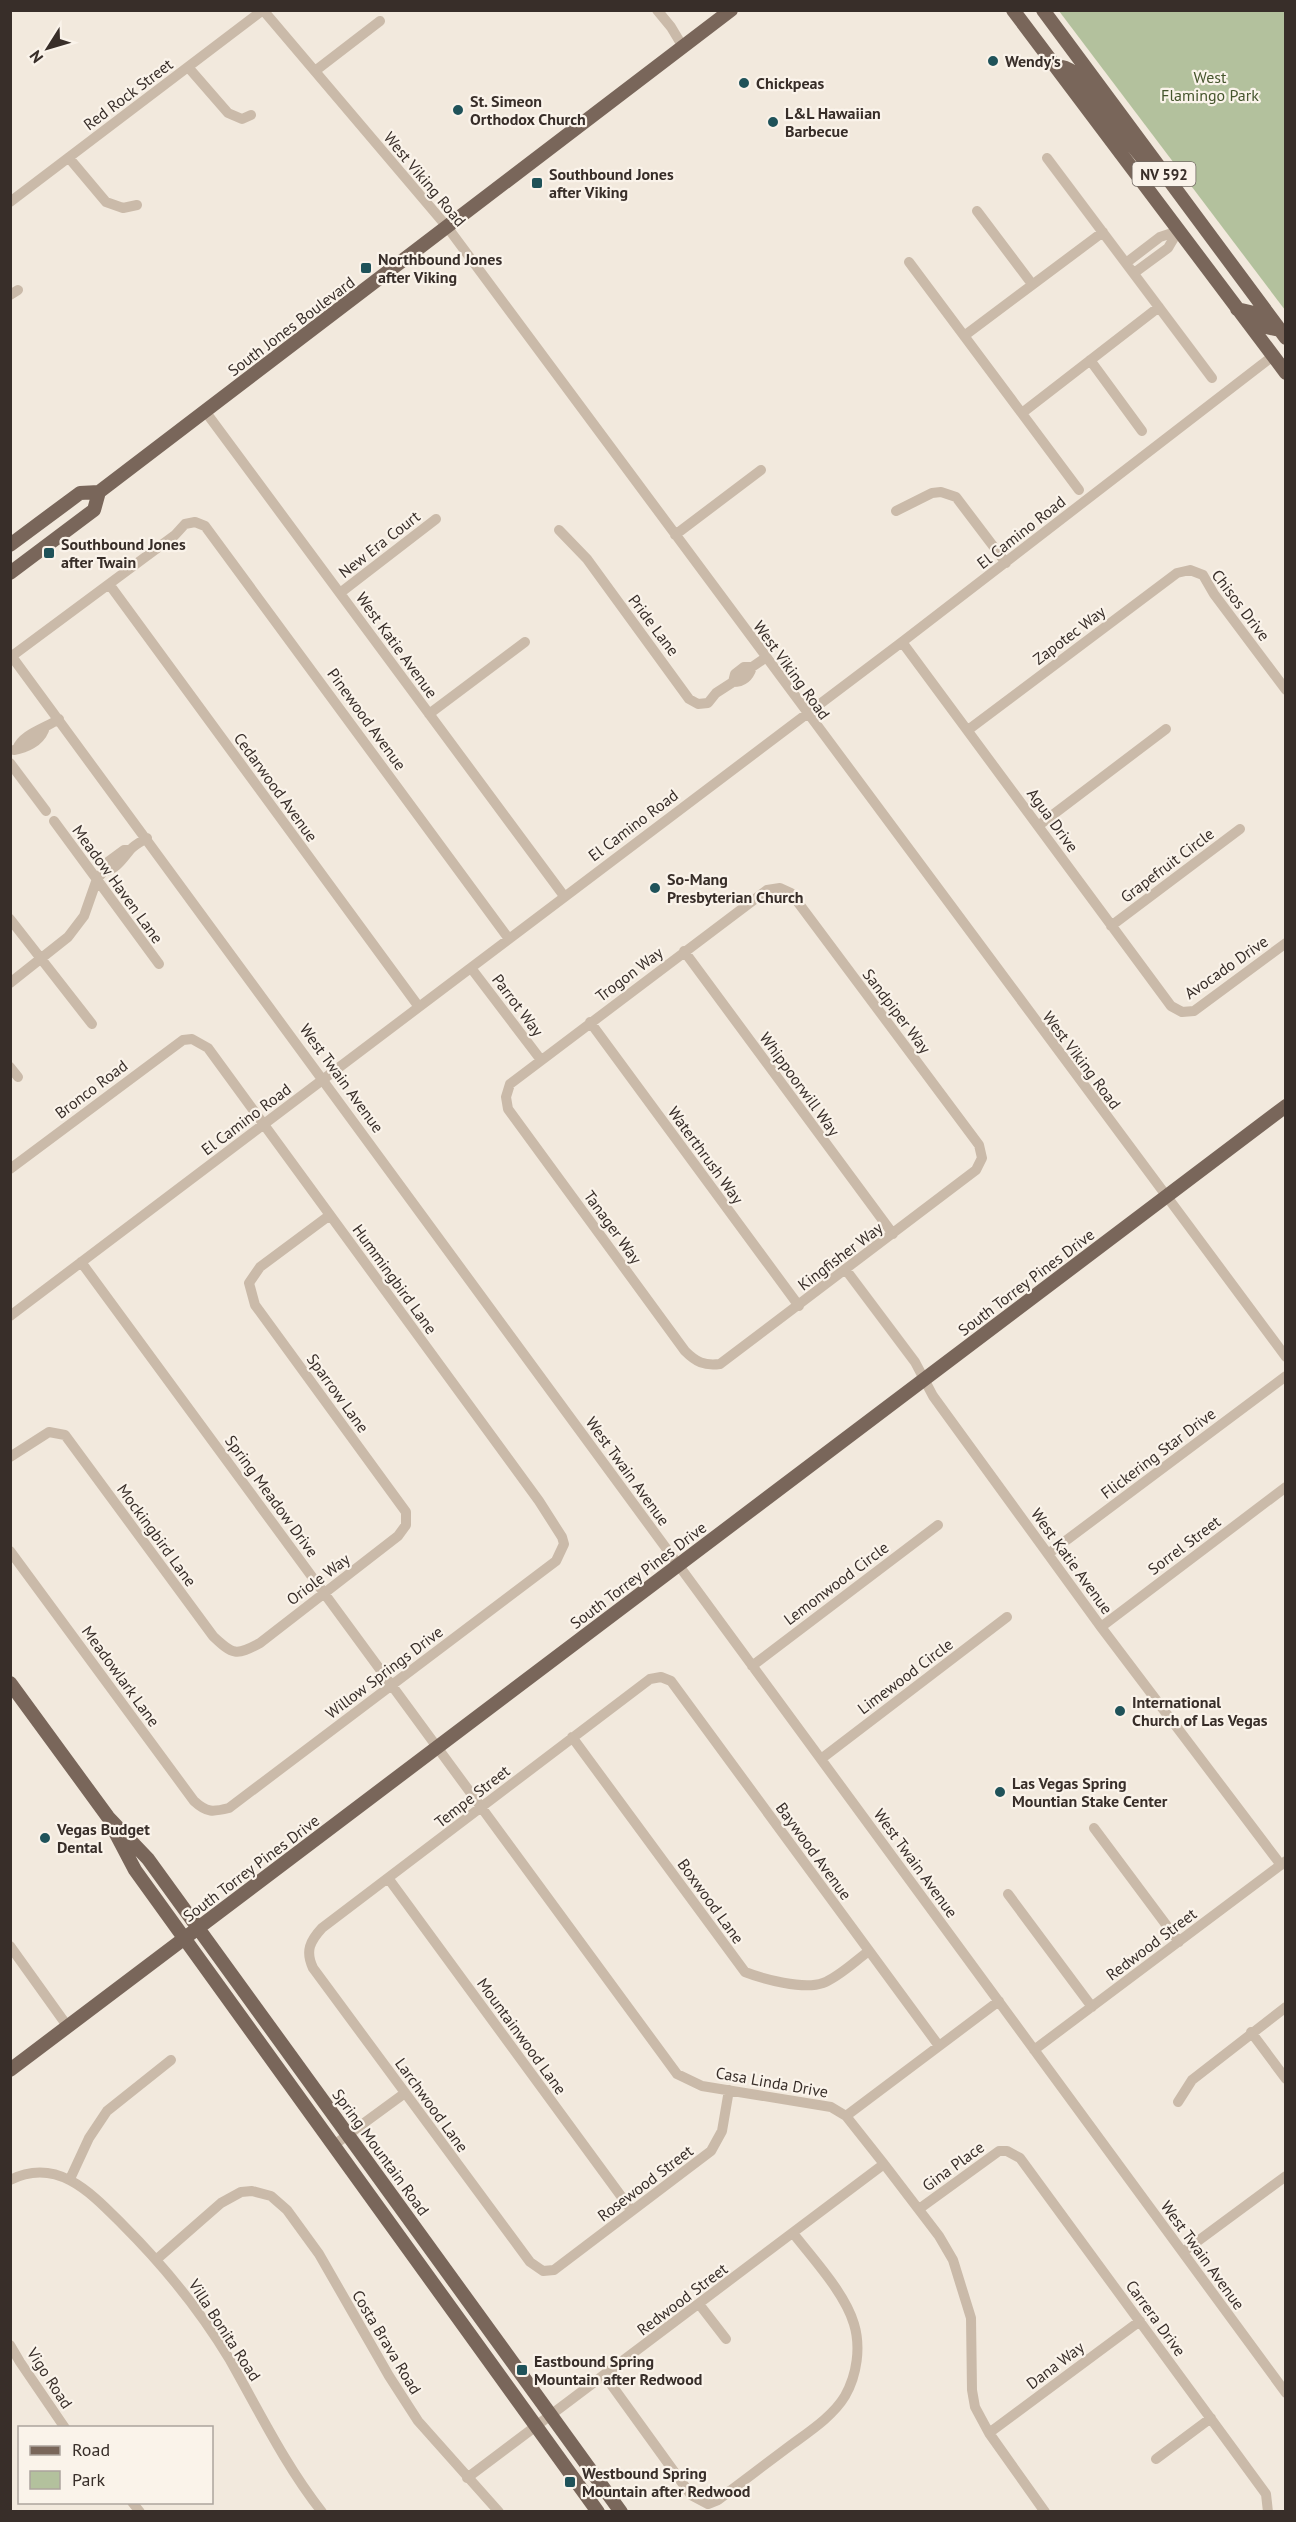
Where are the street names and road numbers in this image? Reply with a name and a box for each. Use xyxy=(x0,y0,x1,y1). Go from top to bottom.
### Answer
street label: Red Rock Street xyxy=(79,54,177,134)
street label: West Viking Road xyxy=(380,128,470,230)
road number: NV 592 xyxy=(1132,162,1196,186)
street label: South Jones Boulevard xyxy=(224,272,358,380)
street label: El Camino Road xyxy=(973,491,1069,573)
street label: New Era Court xyxy=(334,506,424,582)
street label: Chisos Drive xyxy=(1208,565,1274,645)
street label: West Katie Avenue xyxy=(352,588,442,702)
street label: Pride Lane xyxy=(624,590,684,660)
street label: Zapotec Way xyxy=(1029,601,1110,669)
street label: West Viking Road xyxy=(749,617,835,723)
street label: Pinewood Avenue xyxy=(323,664,411,774)
street label: Cedarwood Avenue xyxy=(230,729,322,845)
street label: Agua Drive xyxy=(1023,784,1083,856)
street label: El Camino Road xyxy=(584,785,682,865)
street label: Meadow Haven Lane xyxy=(68,821,168,947)
street label: Grapefruit Circle xyxy=(1116,823,1218,907)
street label: Avocado Drive xyxy=(1180,931,1272,1003)
street label: Trogon Way xyxy=(591,942,667,1006)
street label: Sandpiper Way xyxy=(859,965,936,1058)
street label: Parrot Way xyxy=(488,970,548,1041)
street label: West Viking Road xyxy=(1039,1007,1125,1113)
street label: West Twain Avenue xyxy=(296,1020,388,1136)
street label: Whippoorwill Way xyxy=(756,1028,845,1140)
street label: Bronco Road xyxy=(51,1055,131,1123)
street label: El Camino Road xyxy=(197,1079,295,1159)
street label: Waterthrush Way xyxy=(664,1102,748,1208)
street label: Tanager Way xyxy=(580,1186,647,1268)
street label: Kingfisher Way xyxy=(794,1217,887,1294)
street label: Hummingbird Lane xyxy=(348,1220,442,1338)
street label: South Torrey Pines Drive xyxy=(954,1224,1098,1340)
street label: Sparrow Lane xyxy=(303,1350,373,1436)
street label: Flickering Star Drive xyxy=(1097,1403,1219,1503)
street label: West Twain Avenue xyxy=(582,1413,674,1529)
street label: Spring Meadow Drive xyxy=(221,1431,323,1561)
street label: Mockingbird Lane xyxy=(113,1480,201,1590)
street label: West Katie Avenue xyxy=(1027,1504,1117,1618)
street label: Sorrel Street xyxy=(1144,1511,1225,1579)
street label: South Torrey Pines Drive xyxy=(566,1517,710,1633)
street label: Lemonwood Circle xyxy=(780,1537,892,1629)
street label: Oriole Way xyxy=(282,1548,354,1609)
street label: Willow Springs Drive xyxy=(321,1621,447,1723)
street label: Meadowlark Lane xyxy=(78,1622,164,1730)
street label: Limewood Circle xyxy=(853,1634,957,1718)
street label: Tempe Street xyxy=(430,1760,514,1832)
street label: Baywood Avenue xyxy=(772,1798,856,1904)
street label: West Twain Avenue xyxy=(870,1805,962,1921)
street label: South Torrey Pines Drive xyxy=(179,1810,323,1926)
street label: Boxwood Lane xyxy=(673,1855,749,1947)
street label: Redwood Street xyxy=(1102,1903,1201,1984)
street label: Mountainwood Lane xyxy=(473,1974,571,2098)
street label: Larchwood Lane xyxy=(391,2054,473,2156)
street label: Casa Linda Drive xyxy=(714,2062,830,2102)
street label: Spring Mountain Road xyxy=(328,2085,434,2219)
street label: Gina Place xyxy=(918,2137,988,2195)
street label: Rosewood Street xyxy=(593,2140,697,2225)
street label: West Twain Avenue xyxy=(1157,2197,1249,2313)
street label: Redwood Street xyxy=(633,2258,732,2339)
street label: Villa Bonita Road xyxy=(184,2274,265,2385)
street label: Carrera Drive xyxy=(1122,2276,1190,2360)
street label: Costa Brava Road xyxy=(348,2286,426,2398)
street label: Dana Way xyxy=(1022,2337,1088,2393)
street label: Vigo Road xyxy=(22,2343,77,2412)

